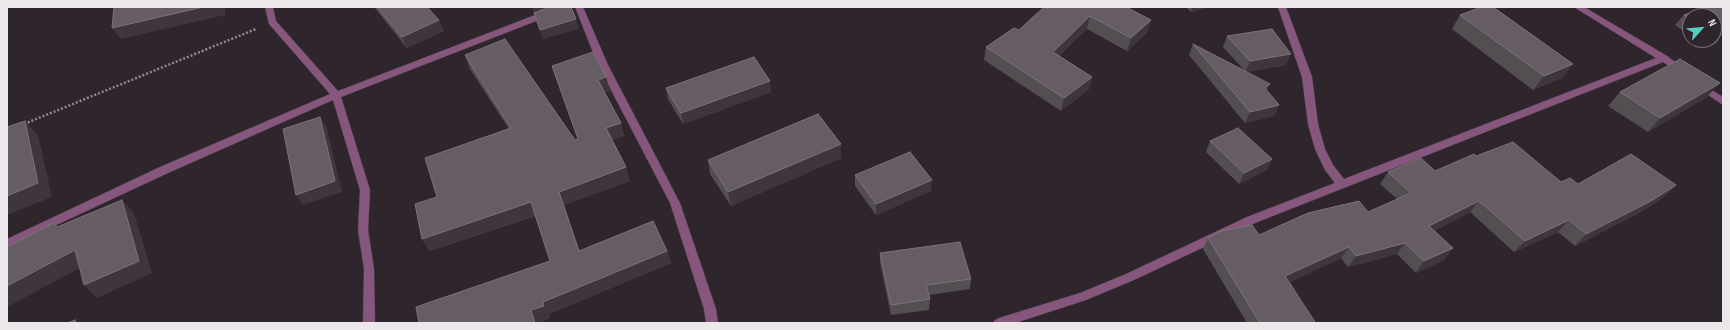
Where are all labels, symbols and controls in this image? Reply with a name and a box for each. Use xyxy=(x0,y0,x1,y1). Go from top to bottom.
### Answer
north arrow xyxy=(1682,8,1722,48)
text: N xyxy=(1705,17,1719,28)

